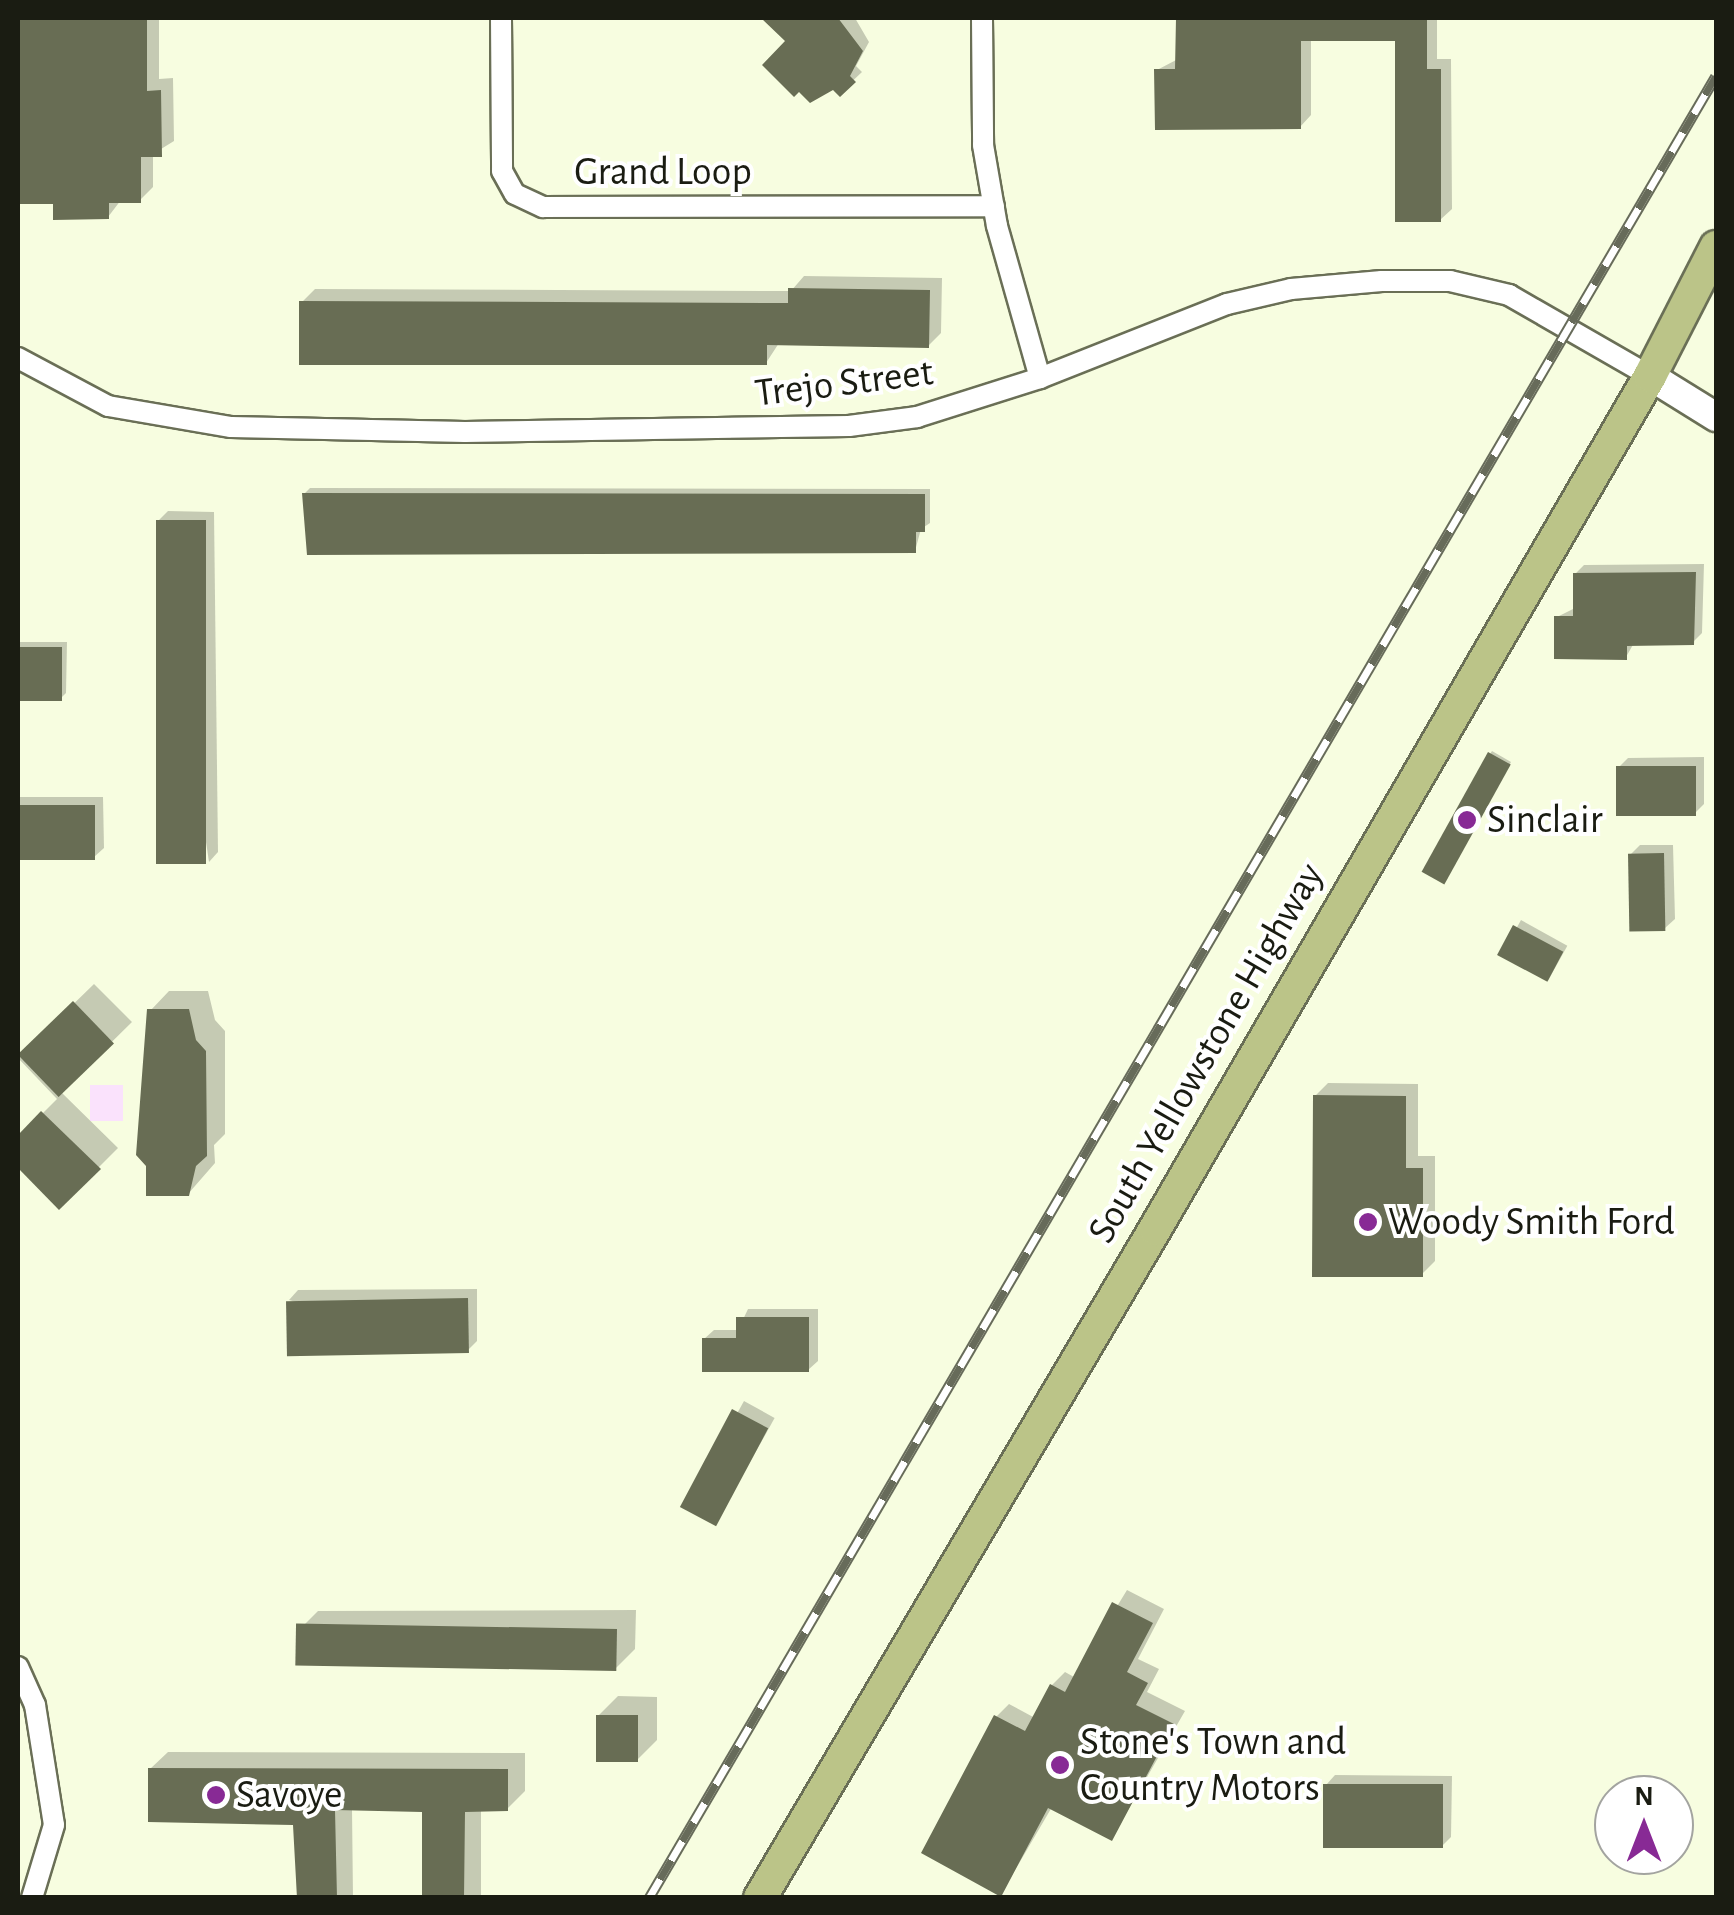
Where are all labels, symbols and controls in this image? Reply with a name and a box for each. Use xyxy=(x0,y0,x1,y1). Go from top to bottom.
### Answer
street label: Grand Loop xyxy=(574,148,752,196)
street label: Trejo Street xyxy=(752,348,936,418)
place label: Sinclair xyxy=(1487,796,1603,844)
marker: Sinclair xyxy=(1456,809,1478,831)
street label: South Yellowstone Highway xyxy=(1077,854,1335,1252)
place label: Woody Smith Ford xyxy=(1388,1198,1675,1246)
marker: Woody Smith Ford xyxy=(1357,1211,1379,1233)
place label: Stone's Town and Country Motors xyxy=(1080,1718,1346,1812)
marker: Stone's Town and Country Motors xyxy=(1049,1754,1071,1776)
place label: Savoye xyxy=(236,1771,342,1819)
north arrow xyxy=(1594,1775,1694,1875)
text: N xyxy=(1634,1783,1654,1811)
marker: Savoye xyxy=(205,1784,227,1806)

